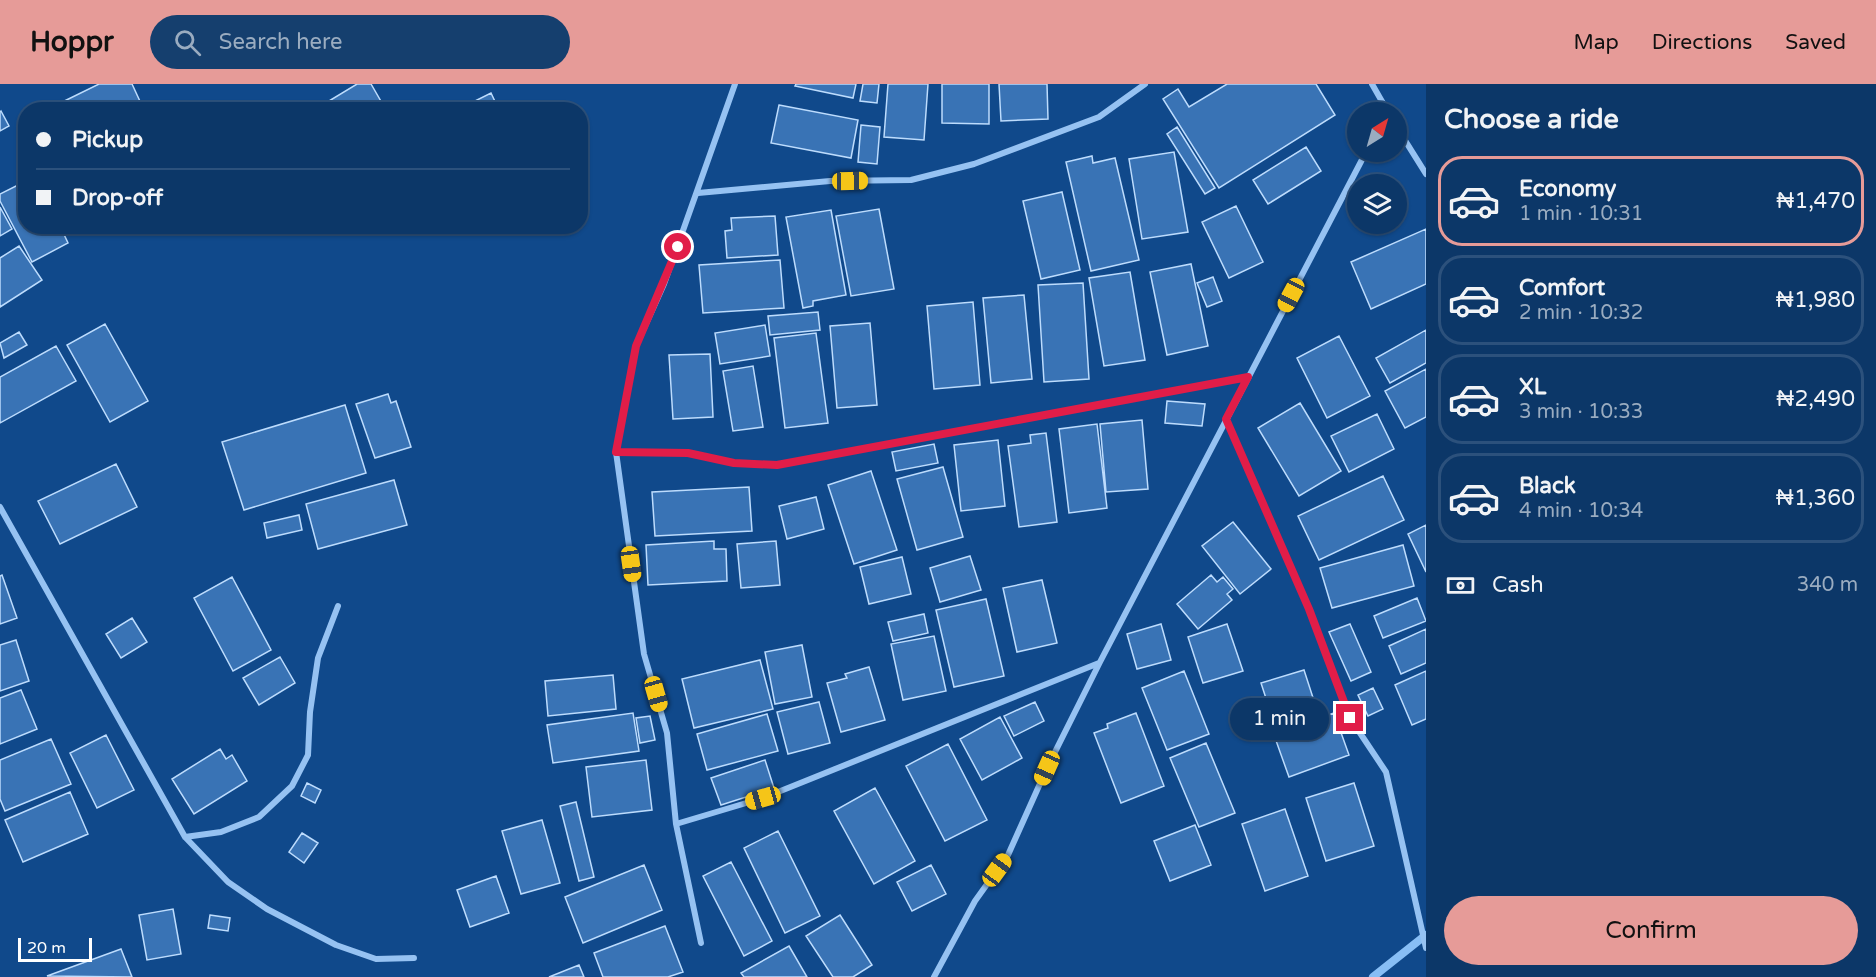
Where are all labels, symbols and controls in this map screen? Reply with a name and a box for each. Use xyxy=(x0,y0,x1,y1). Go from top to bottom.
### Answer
search box xyxy=(150,15,570,69)
text: Hoppr xyxy=(30,25,114,59)
icon: search xyxy=(171,26,204,59)
text: Search here xyxy=(219,29,343,55)
text: Map xyxy=(1573,30,1619,55)
text: Directions xyxy=(1652,30,1752,55)
text: Saved xyxy=(1785,30,1846,55)
north arrow xyxy=(1347,102,1407,162)
map controls xyxy=(1347,102,1407,234)
text: Choose a ride xyxy=(1444,103,1619,136)
text: Pickup xyxy=(72,127,143,153)
car xyxy=(832,172,868,190)
button: layers xyxy=(1347,174,1407,234)
icon: car xyxy=(1447,174,1501,228)
text: Economy xyxy=(1519,176,1616,202)
text: Drop-off xyxy=(72,185,163,211)
text: ₦1,470 xyxy=(1776,188,1855,214)
text: 1 min · 10:31 xyxy=(1519,202,1643,226)
route start xyxy=(664,233,691,260)
icon: car xyxy=(1447,273,1501,327)
car xyxy=(1275,275,1307,315)
text: Comfort xyxy=(1519,275,1605,301)
text: ₦1,980 xyxy=(1776,287,1855,313)
text: 2 min · 10:32 xyxy=(1519,301,1643,325)
icon: car xyxy=(1447,372,1501,426)
text: XL xyxy=(1519,374,1546,400)
text: ₦2,490 xyxy=(1776,386,1855,412)
text: 3 min · 10:33 xyxy=(1519,400,1643,424)
icon: car xyxy=(1447,471,1501,525)
text: Black xyxy=(1519,473,1576,499)
text: ₦1,360 xyxy=(1776,485,1855,511)
text: 4 min · 10:34 xyxy=(1519,499,1643,523)
car xyxy=(620,545,642,583)
icon: cash xyxy=(1444,569,1477,602)
text: Cash xyxy=(1492,572,1544,598)
text: 340 m xyxy=(1797,573,1858,597)
car xyxy=(642,674,670,714)
callout: 1 min xyxy=(1230,697,1329,739)
route end xyxy=(1336,704,1363,731)
text: 1 min xyxy=(1253,707,1306,731)
car xyxy=(1031,748,1063,788)
car xyxy=(743,784,783,812)
car xyxy=(979,850,1015,890)
button: Confirm xyxy=(1444,896,1858,965)
scale bar xyxy=(18,935,92,962)
text: 20 m xyxy=(27,938,66,958)

